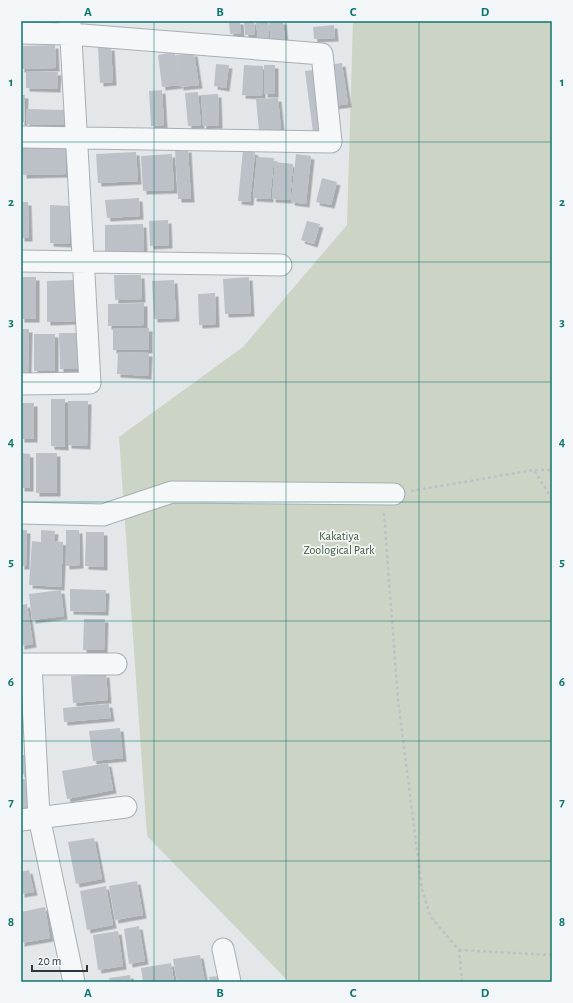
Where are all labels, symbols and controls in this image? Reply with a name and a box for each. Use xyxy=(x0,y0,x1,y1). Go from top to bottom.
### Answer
text: A xyxy=(84,6,92,19)
text: B xyxy=(216,6,224,19)
text: C xyxy=(350,6,357,19)
text: D xyxy=(481,6,490,19)
text: 1 xyxy=(9,76,13,89)
text: 1 xyxy=(560,76,564,89)
text: 2 xyxy=(8,196,14,209)
text: 2 xyxy=(559,196,565,209)
text: 3 xyxy=(8,316,14,329)
text: 3 xyxy=(559,316,565,329)
text: 4 xyxy=(8,436,15,449)
text: 4 xyxy=(559,436,566,449)
park label: Kakatiya Zoological Park xyxy=(303,530,375,556)
text: 5 xyxy=(8,556,14,569)
text: 5 xyxy=(559,556,565,569)
text: 6 xyxy=(8,676,14,689)
text: 6 xyxy=(559,676,565,689)
text: 7 xyxy=(8,796,14,809)
text: 7 xyxy=(559,796,565,809)
text: 8 xyxy=(8,916,14,929)
text: 8 xyxy=(559,916,565,929)
scale bar xyxy=(32,947,87,973)
text: 20 m xyxy=(38,955,61,967)
text: A xyxy=(84,987,92,1000)
text: B xyxy=(216,987,224,1000)
text: C xyxy=(350,987,357,1000)
text: D xyxy=(481,987,490,1000)

